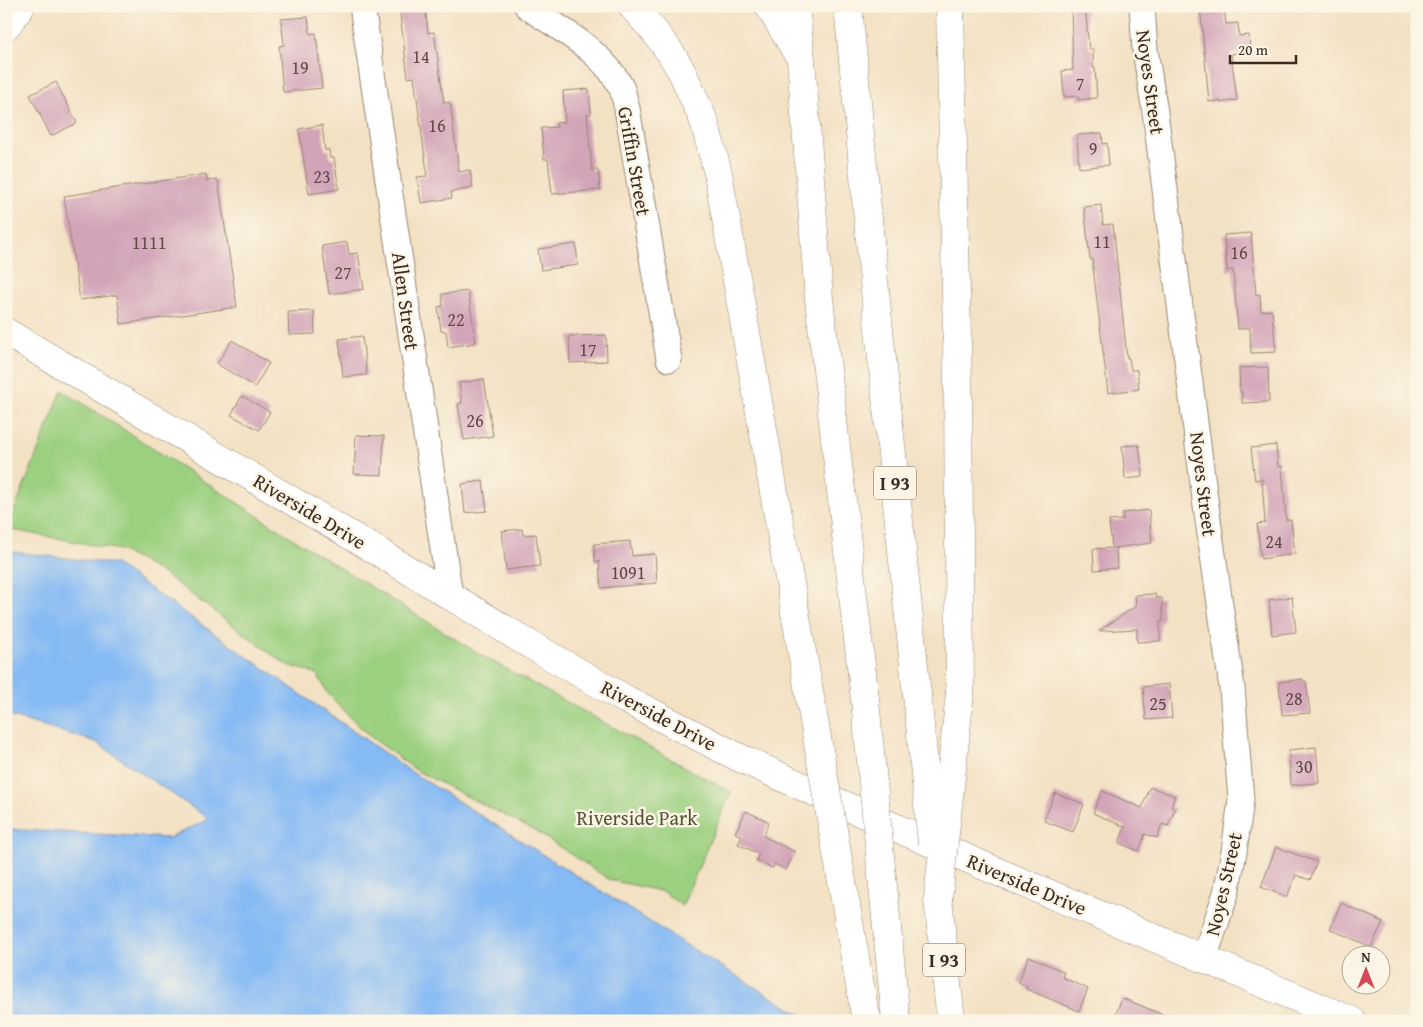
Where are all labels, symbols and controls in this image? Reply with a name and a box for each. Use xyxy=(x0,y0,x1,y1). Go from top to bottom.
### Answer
street label: Noyes Street xyxy=(1129,28,1173,136)
scale bar xyxy=(1230,32,1297,64)
text: 20 m xyxy=(1238,39,1269,60)
house number: 14 xyxy=(412,43,430,70)
house number: 19 xyxy=(291,54,309,81)
house number: 7 xyxy=(1076,70,1084,97)
street label: Griffin Street xyxy=(611,104,659,218)
house number: 16 xyxy=(428,112,446,139)
house number: 9 xyxy=(1089,135,1097,162)
house number: 23 xyxy=(313,163,331,190)
house number: 11 xyxy=(1093,228,1111,255)
house number: 1111 xyxy=(132,229,166,256)
house number: 16 xyxy=(1230,239,1248,266)
street label: Allen Street xyxy=(385,250,427,352)
house number: 27 xyxy=(334,259,352,286)
house number: 22 xyxy=(447,306,465,333)
house number: 17 xyxy=(579,336,597,363)
house number: 26 xyxy=(466,407,484,434)
street label: Noyes Street xyxy=(1183,430,1225,538)
street label: Riverside Drive xyxy=(248,466,372,556)
road number: I 93 xyxy=(874,466,916,499)
house number: 24 xyxy=(1265,528,1283,555)
house number: 1091 xyxy=(611,559,645,586)
street label: Riverside Drive xyxy=(596,672,722,758)
house number: 28 xyxy=(1285,685,1303,712)
house number: 25 xyxy=(1149,690,1167,717)
house number: 30 xyxy=(1295,753,1313,780)
park label: Riverside Park xyxy=(577,803,698,832)
street label: Noyes Street xyxy=(1197,830,1249,938)
street label: Riverside Drive xyxy=(963,846,1091,922)
road number: I 93 xyxy=(923,944,965,976)
north arrow xyxy=(1340,944,1390,994)
text: N xyxy=(1361,947,1371,967)

